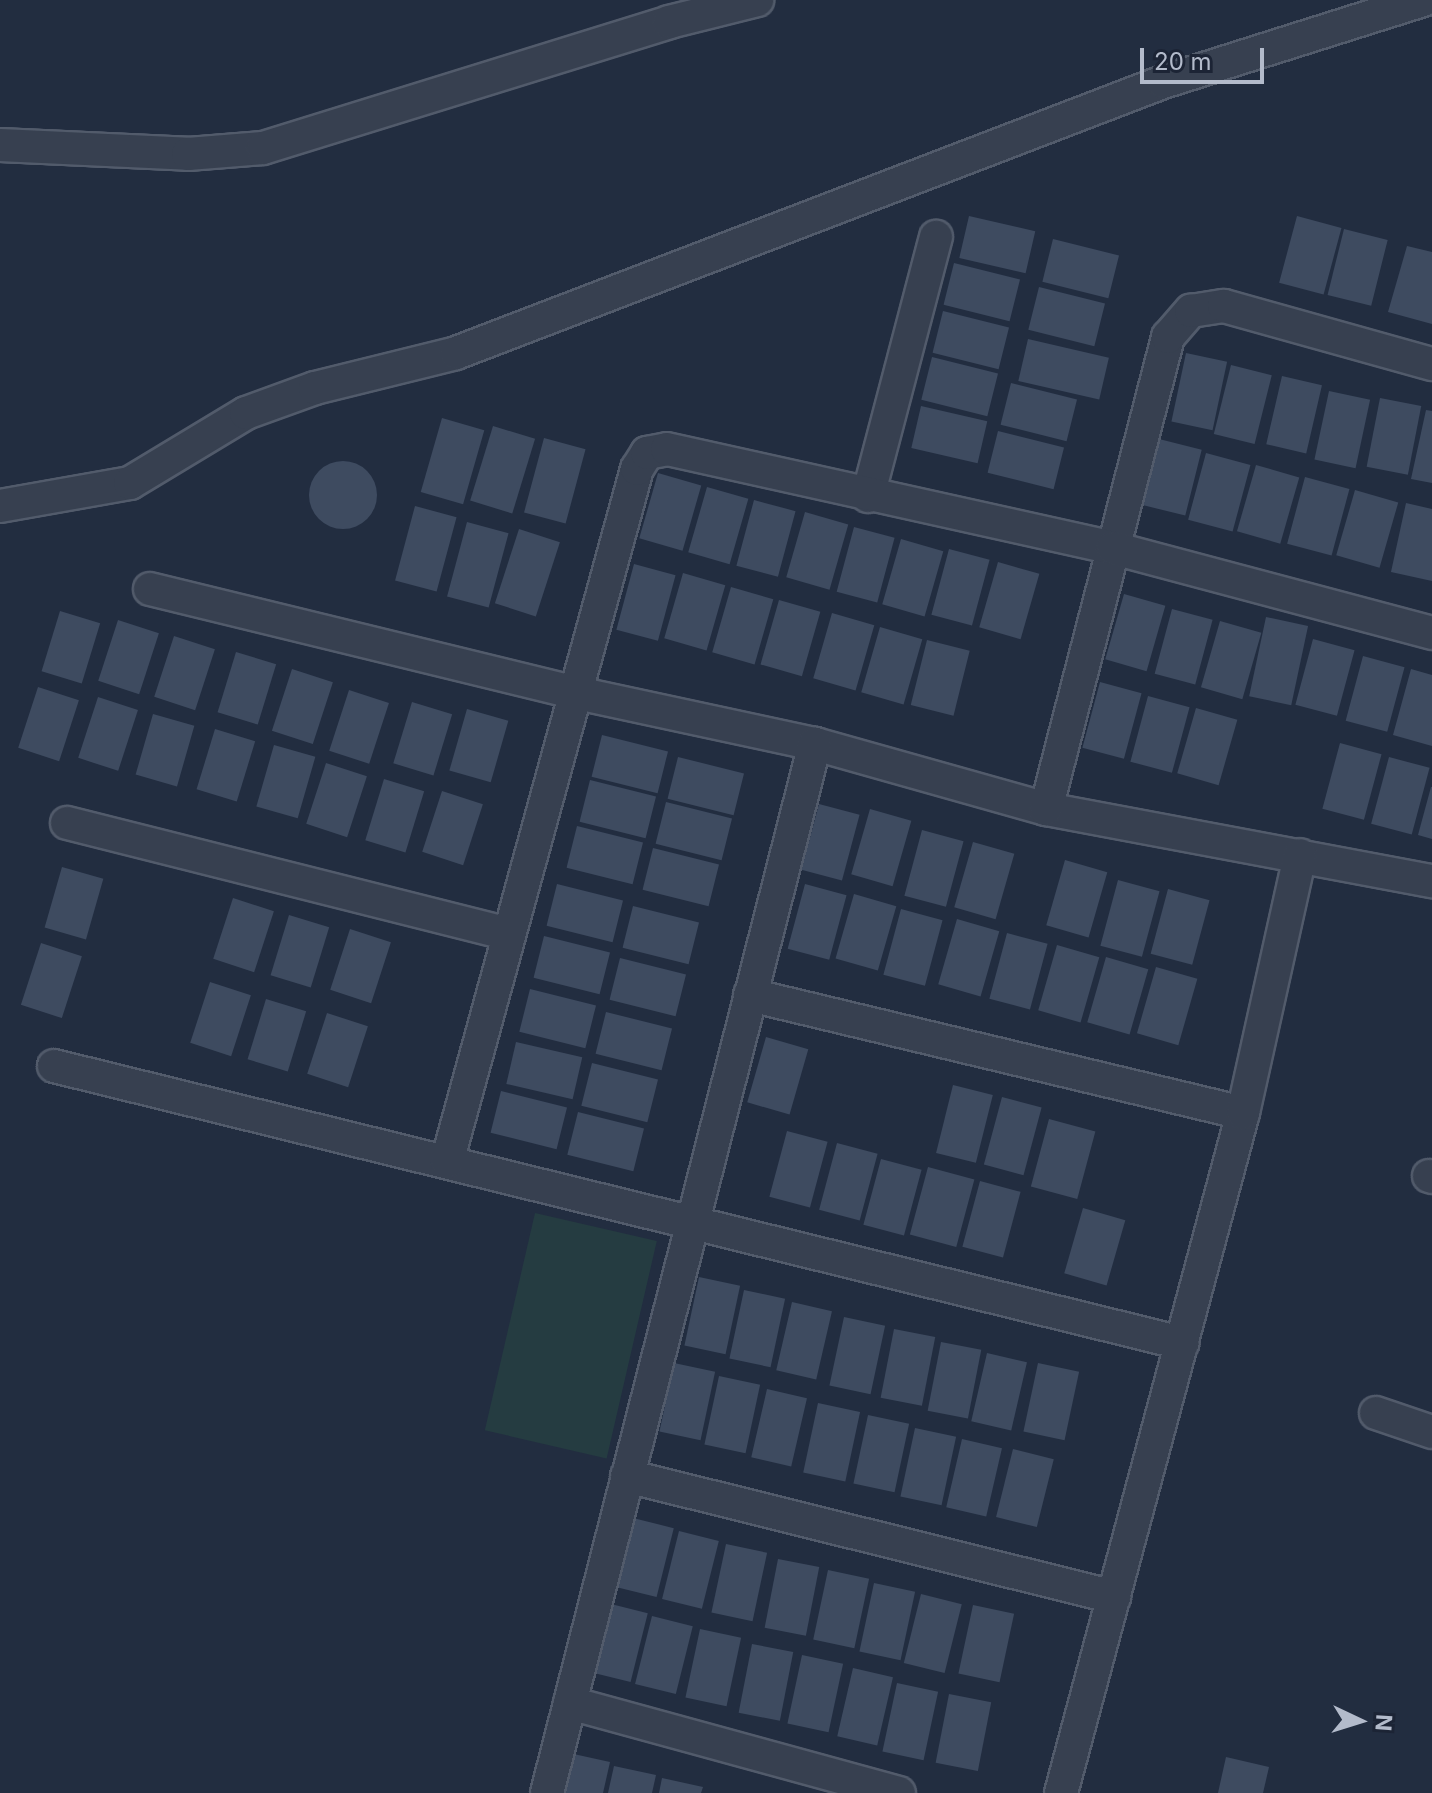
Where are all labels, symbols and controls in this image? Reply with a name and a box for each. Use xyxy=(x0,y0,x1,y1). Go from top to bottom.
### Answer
scale bar xyxy=(1144,32,1268,82)
text: 20 m xyxy=(1154,47,1212,76)
north arrow xyxy=(1320,1681,1400,1761)
text: N xyxy=(1370,1713,1397,1732)

